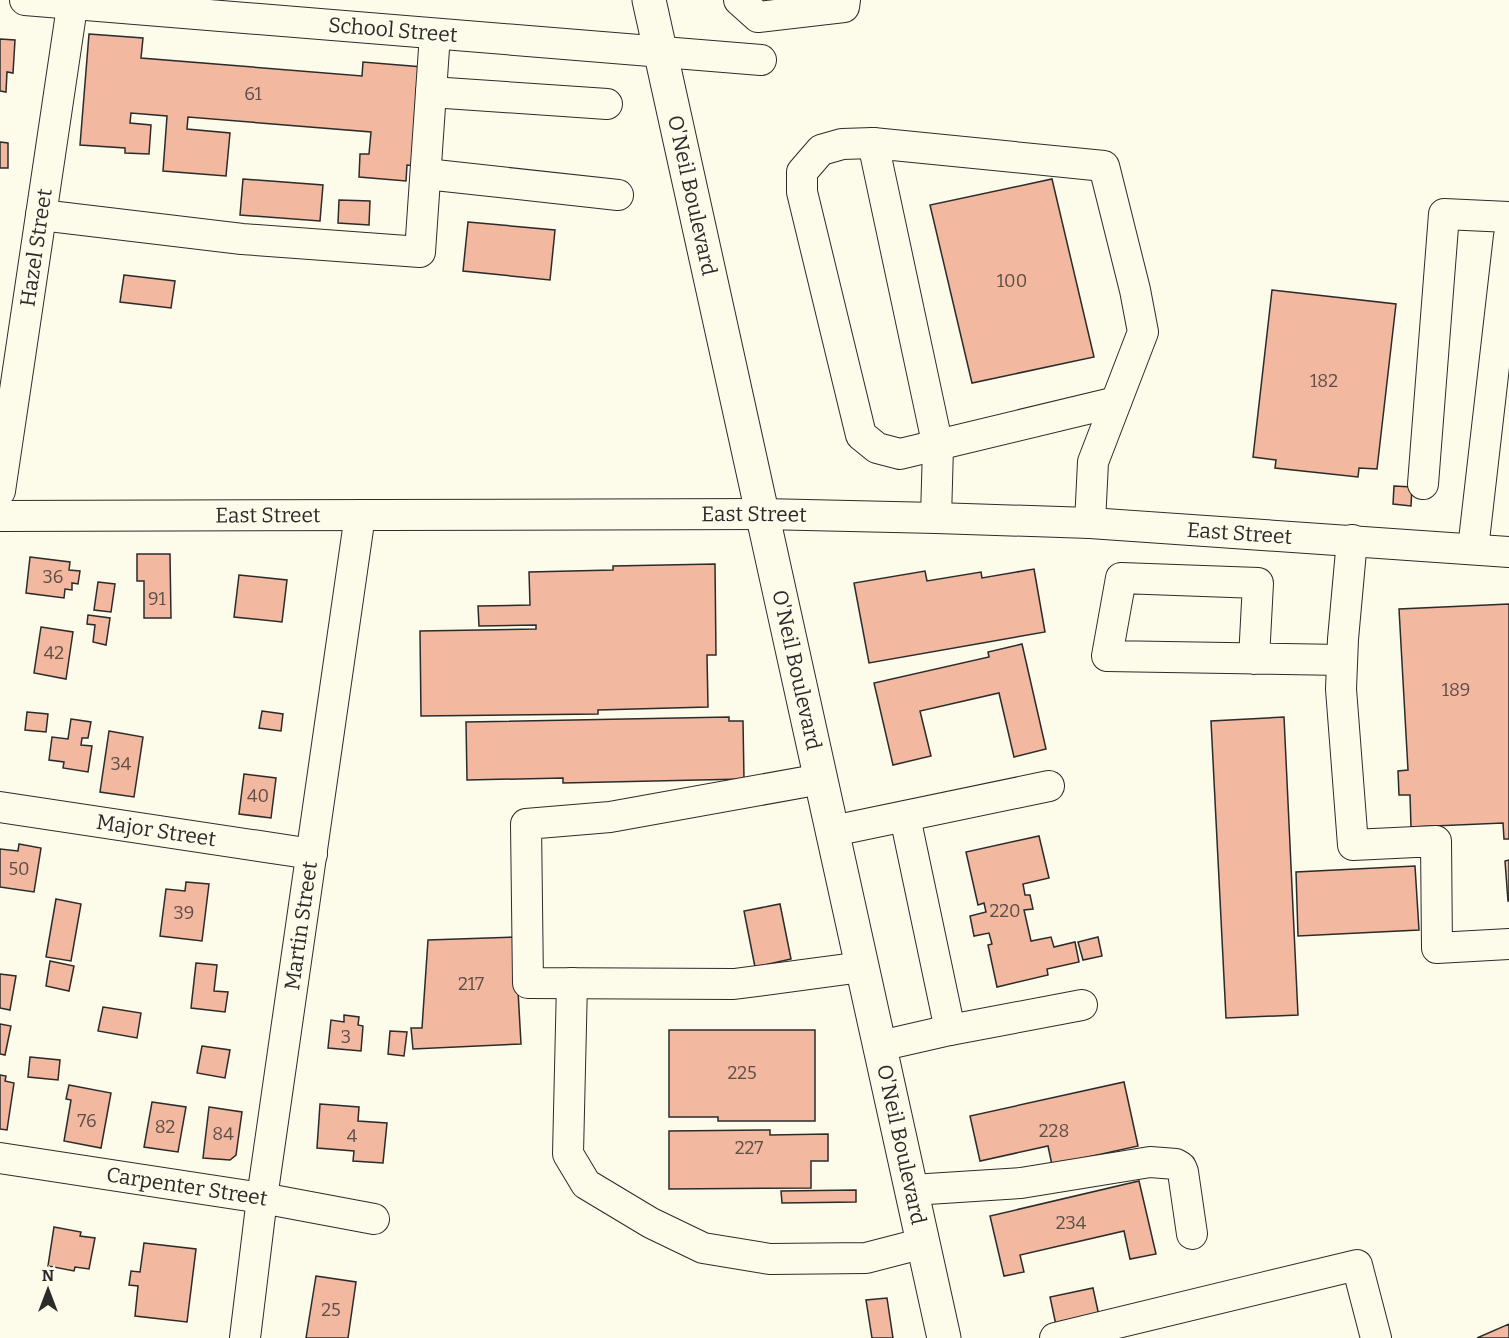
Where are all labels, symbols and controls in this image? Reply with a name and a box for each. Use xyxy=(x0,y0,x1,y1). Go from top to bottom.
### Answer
street label: School Street xyxy=(327,12,459,48)
house number: 61 xyxy=(244,83,263,105)
street label: O'Neil Boulevard xyxy=(662,113,722,278)
street label: Hazel Street xyxy=(15,186,58,308)
house number: 100 xyxy=(997,270,1027,292)
house number: 182 xyxy=(1310,370,1338,392)
street label: East Street xyxy=(701,501,807,528)
street label: East Street xyxy=(215,502,321,528)
street label: East Street xyxy=(1186,517,1293,550)
house number: 36 xyxy=(43,566,63,588)
street label: O'Neil Boulevard xyxy=(766,587,827,752)
house number: 91 xyxy=(148,588,167,610)
house number: 42 xyxy=(44,642,64,664)
house number: 189 xyxy=(1442,679,1470,701)
house number: 34 xyxy=(111,753,132,775)
house number: 40 xyxy=(247,785,269,807)
street label: Major Street xyxy=(95,809,218,852)
house number: 50 xyxy=(8,858,30,880)
street label: Martin Street xyxy=(279,859,323,992)
house number: 220 xyxy=(989,900,1021,922)
house number: 39 xyxy=(174,902,194,924)
house number: 217 xyxy=(458,973,484,995)
house number: 3 xyxy=(341,1026,351,1048)
house number: 225 xyxy=(727,1062,757,1084)
street label: O'Neil Boulevard xyxy=(871,1062,932,1227)
house number: 76 xyxy=(77,1110,97,1132)
house number: 82 xyxy=(155,1116,175,1138)
house number: 228 xyxy=(1039,1120,1069,1142)
house number: 84 xyxy=(212,1123,234,1145)
house number: 4 xyxy=(347,1125,358,1147)
house number: 227 xyxy=(735,1137,763,1159)
street label: Carpenter Street xyxy=(104,1161,270,1212)
house number: 234 xyxy=(1056,1212,1087,1234)
north arrow xyxy=(18,1260,78,1320)
text: N xyxy=(42,1266,54,1285)
house number: 25 xyxy=(321,1299,341,1321)

